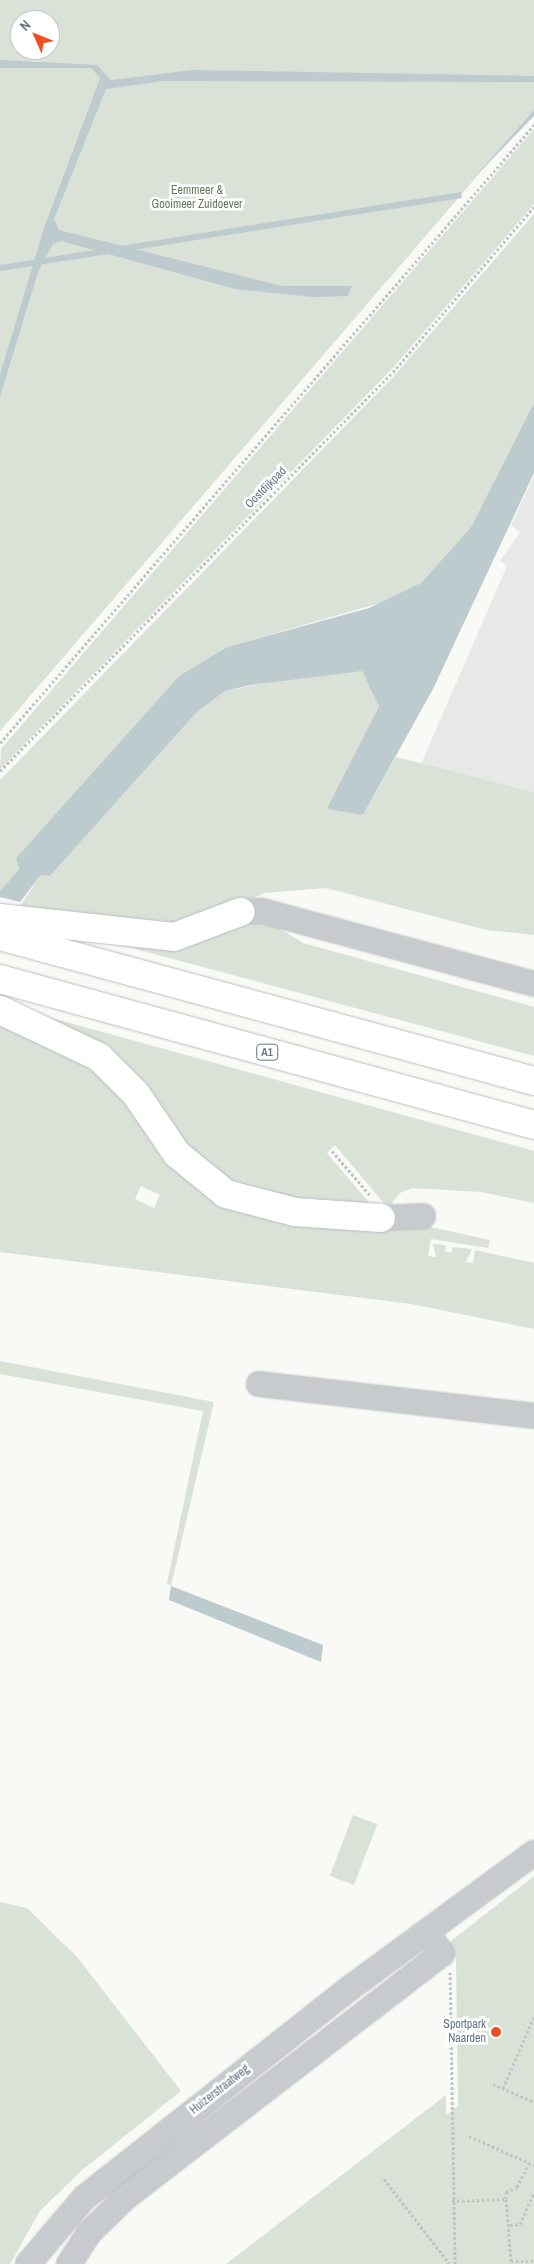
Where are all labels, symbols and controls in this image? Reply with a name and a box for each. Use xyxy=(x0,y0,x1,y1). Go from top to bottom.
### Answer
north arrow xyxy=(10,10,60,60)
text: N xyxy=(16,16,34,35)
park label: Eemmeer & Gooimeer Zuidoever xyxy=(152,184,242,212)
street label: Oostdijkpad xyxy=(242,464,290,512)
road number: A1 xyxy=(256,1044,278,1060)
place label: Sportpark Naarden xyxy=(443,2018,486,2046)
marker: Sportpark Naarden xyxy=(490,2026,502,2038)
street label: Huizerstraatweg xyxy=(187,2062,253,2118)

